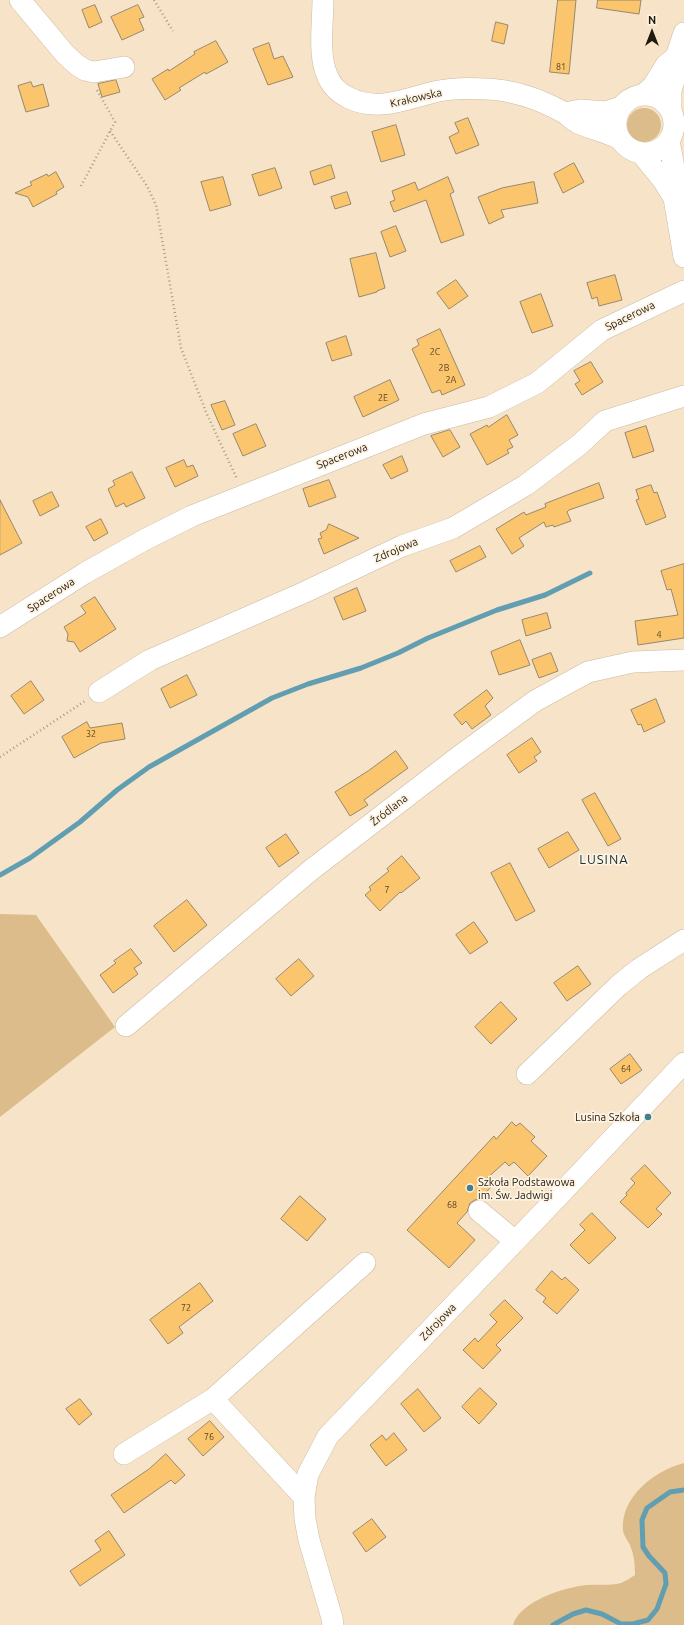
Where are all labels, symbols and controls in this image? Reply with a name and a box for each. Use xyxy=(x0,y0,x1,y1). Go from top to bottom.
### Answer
north arrow xyxy=(632,12,672,52)
text: N xyxy=(648,14,656,26)
house number: 81 xyxy=(556,62,566,72)
street label: Krakowska xyxy=(389,86,443,110)
street label: Spacerowa xyxy=(603,298,657,334)
house number: 2C xyxy=(430,347,440,357)
house number: 2B xyxy=(439,363,449,373)
house number: 2A xyxy=(446,375,456,385)
house number: 2E xyxy=(378,393,388,403)
street label: Spacerowa xyxy=(315,440,369,472)
street label: Zdrojowa xyxy=(372,535,420,565)
street label: Spacerowa xyxy=(25,575,77,615)
house number: 4 xyxy=(656,630,662,640)
house number: 32 xyxy=(86,729,96,739)
street label: Źródlana xyxy=(368,791,410,829)
district label: LUSINA xyxy=(579,852,629,868)
house number: 7 xyxy=(384,885,390,895)
house number: 64 xyxy=(621,1064,631,1074)
place label: Lusina Szkoła xyxy=(575,1110,640,1124)
marker: Lusina Szkoła xyxy=(643,1112,653,1122)
place label: Szkoła Podstawowa im. Św. Jadwigi xyxy=(478,1175,575,1201)
marker: Szkoła Podstawowa im. Św. Jadwigi xyxy=(465,1183,475,1193)
house number: 68 xyxy=(447,1200,457,1210)
street label: Zdrojowa xyxy=(417,1301,459,1343)
house number: 72 xyxy=(181,1303,191,1313)
house number: 76 xyxy=(204,1432,214,1442)

